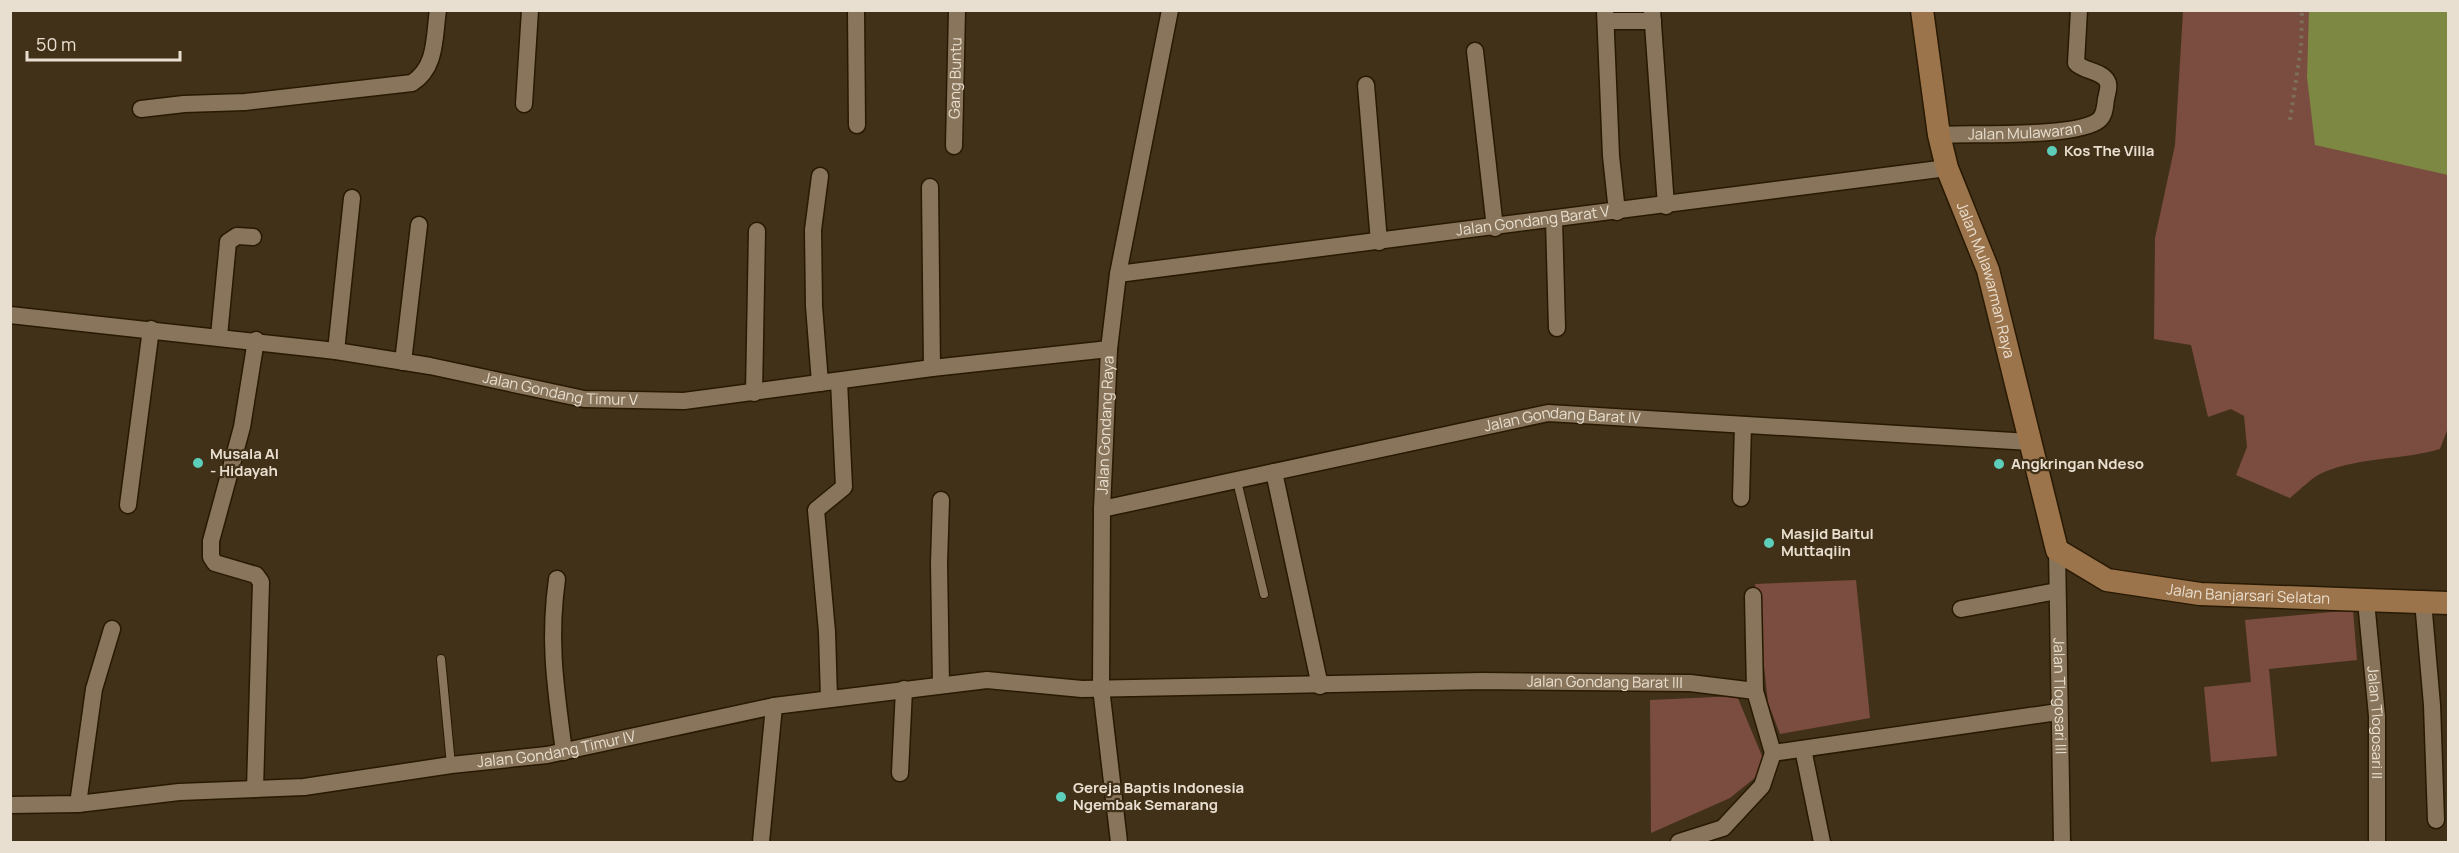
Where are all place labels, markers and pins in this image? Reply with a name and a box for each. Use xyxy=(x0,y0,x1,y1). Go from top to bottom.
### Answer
place label: Kos The Villa xyxy=(2064,140,2154,161)
marker: Kos The Villa xyxy=(2045,144,2059,158)
place label: Musala Al - Hidayah xyxy=(210,443,279,481)
place label: Angkringan Ndeso xyxy=(2011,453,2144,474)
marker: Musala Al - Hidayah xyxy=(191,456,205,470)
marker: Angkringan Ndeso xyxy=(1992,457,2006,471)
place label: Masjid Baitul Muttaqiin xyxy=(1781,523,1874,561)
marker: Masjid Baitul Muttaqiin xyxy=(1762,536,1776,550)
place label: Gereja Baptis Indonesia Ngembak Semarang xyxy=(1073,777,1244,815)
marker: Gereja Baptis Indonesia Ngembak Semarang xyxy=(1054,790,1068,804)

